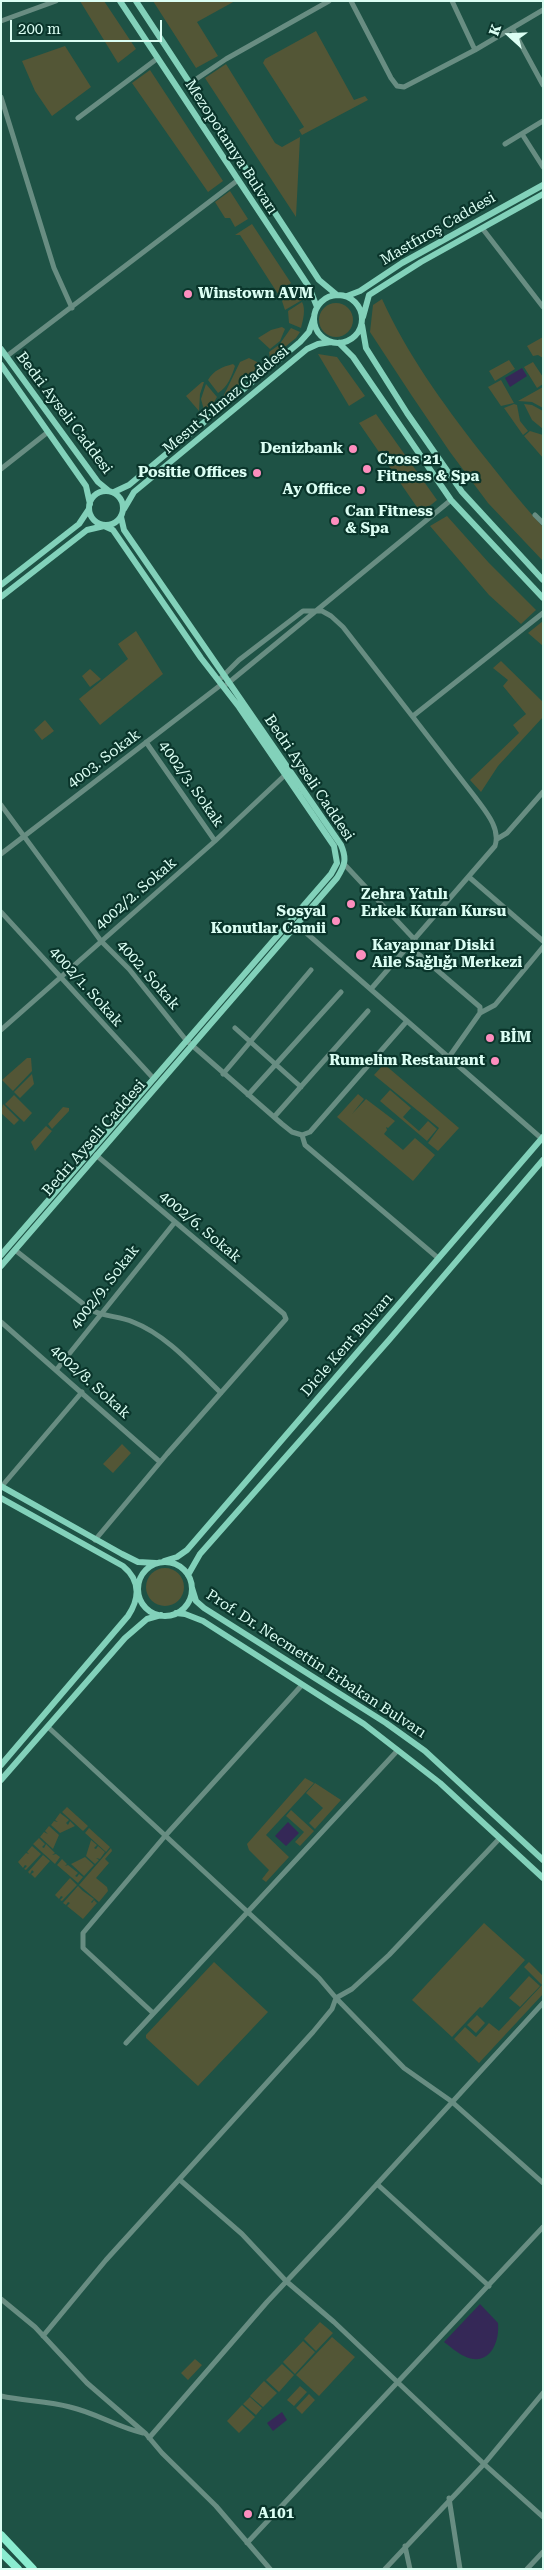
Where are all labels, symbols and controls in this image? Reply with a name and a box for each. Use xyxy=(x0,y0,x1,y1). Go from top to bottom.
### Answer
scale bar xyxy=(12,10,165,42)
north arrow xyxy=(484,10,534,60)
text: 200 m xyxy=(18,20,61,38)
text: K xyxy=(486,22,504,38)
street label: Mezopotamya Bulvarı xyxy=(181,76,281,218)
street label: Mastfıroş Caddesi xyxy=(377,189,499,269)
place label: Winstown AVM xyxy=(198,285,313,303)
marker: Winstown AVM xyxy=(182,288,194,300)
street label: Mesut Yılmaz Caddesi xyxy=(159,342,293,458)
street label: Bedri Ayseli Caddesi xyxy=(12,348,116,478)
place label: Denizbank xyxy=(260,440,343,458)
marker: Denizbank xyxy=(347,443,359,455)
place label: Cross 21 Fitness & Spa xyxy=(377,451,479,486)
marker: Cross 21 Fitness & Spa xyxy=(361,463,373,475)
place label: Positie Offices xyxy=(138,464,247,482)
marker: Positie Offices xyxy=(251,467,263,479)
place label: Ay Office xyxy=(283,481,351,499)
marker: Ay Office xyxy=(355,484,367,496)
place label: Can Fitness & Spa xyxy=(345,503,433,538)
marker: Can Fitness & Spa xyxy=(329,515,341,527)
street label: Bedri Ayseli Caddesi xyxy=(260,712,358,844)
street label: 4003. Sokak xyxy=(64,726,144,792)
street label: 4002/3. Sokak xyxy=(155,737,227,831)
street label: 4002/2. Sokak xyxy=(92,854,180,934)
place label: Zehra Yatılı Erkek Kuran Kursu xyxy=(361,886,506,921)
marker: Zehra Yatılı Erkek Kuran Kursu xyxy=(345,898,357,910)
place label: Sosyal Konutlar Camii xyxy=(211,903,326,938)
marker: Sosyal Konutlar Camii xyxy=(330,915,342,927)
street label: 4002. Sokak xyxy=(113,936,183,1014)
place label: Kayapınar Diski Aile Sağlığı Merkezi xyxy=(372,937,522,972)
street label: 4002/1. Sokak xyxy=(45,943,127,1031)
marker: Kayapınar Diski Aile Sağlığı Merkezi xyxy=(354,948,368,962)
place label: BİM xyxy=(500,1029,531,1047)
marker: BİM xyxy=(484,1032,496,1044)
place label: Rumelim Restaurant xyxy=(329,1052,485,1070)
marker: Rumelim Restaurant xyxy=(489,1055,501,1067)
street label: Bedri Ayseli Caddesi xyxy=(39,1076,149,1200)
street label: 4002/6. Sokak xyxy=(155,1188,245,1266)
street label: 4002/9. Sokak xyxy=(67,1242,143,1332)
street label: Dicle Kent Bulvarı xyxy=(297,1290,397,1400)
street label: 4002/8. Sokak xyxy=(46,1341,134,1423)
street label: Prof. Dr. Necmettin Erbakan Bulvarı xyxy=(203,1586,429,1742)
place label: A101 xyxy=(258,2505,294,2523)
marker: A101 xyxy=(242,2508,254,2520)

